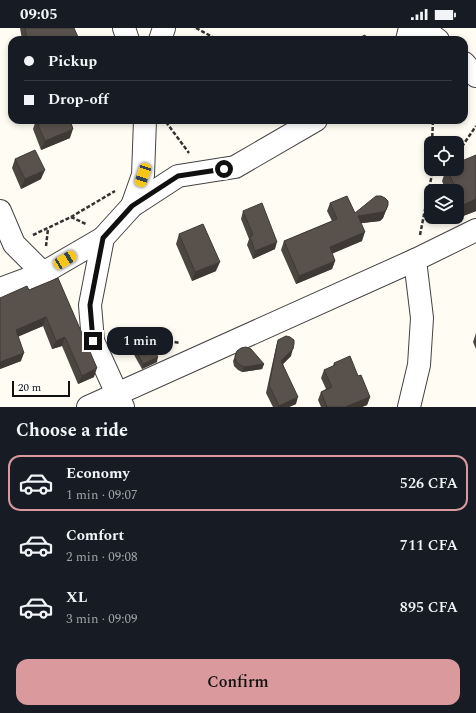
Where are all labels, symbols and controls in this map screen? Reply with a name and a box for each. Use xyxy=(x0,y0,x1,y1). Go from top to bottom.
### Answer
text: 09:05 xyxy=(20,3,58,26)
text: Pickup xyxy=(48,50,97,73)
text: Drop-off xyxy=(48,88,109,111)
map controls xyxy=(424,136,464,224)
button: locate xyxy=(424,136,464,176)
route start xyxy=(215,160,233,178)
car xyxy=(133,162,153,188)
button: layers xyxy=(424,184,464,224)
car xyxy=(52,249,78,271)
callout: 1 min xyxy=(107,327,173,355)
text: 1 min xyxy=(123,331,157,351)
route end xyxy=(84,332,102,350)
scale bar xyxy=(12,379,70,398)
text: 20 m xyxy=(18,379,41,396)
text: Choose a ride xyxy=(16,417,128,444)
text: Economy xyxy=(66,462,130,485)
icon: car xyxy=(18,465,54,501)
text: 526 CFA xyxy=(400,472,458,495)
text: 1 min · 09:07 xyxy=(66,485,138,505)
text: Comfort xyxy=(66,524,124,547)
icon: car xyxy=(18,527,54,563)
text: 711 CFA xyxy=(400,534,458,557)
text: 2 min · 09:08 xyxy=(66,547,138,567)
text: XL xyxy=(66,586,87,609)
icon: car xyxy=(18,589,54,625)
text: 895 CFA xyxy=(400,596,458,619)
text: 3 min · 09:09 xyxy=(66,609,138,629)
button: Confirm xyxy=(16,659,460,705)

